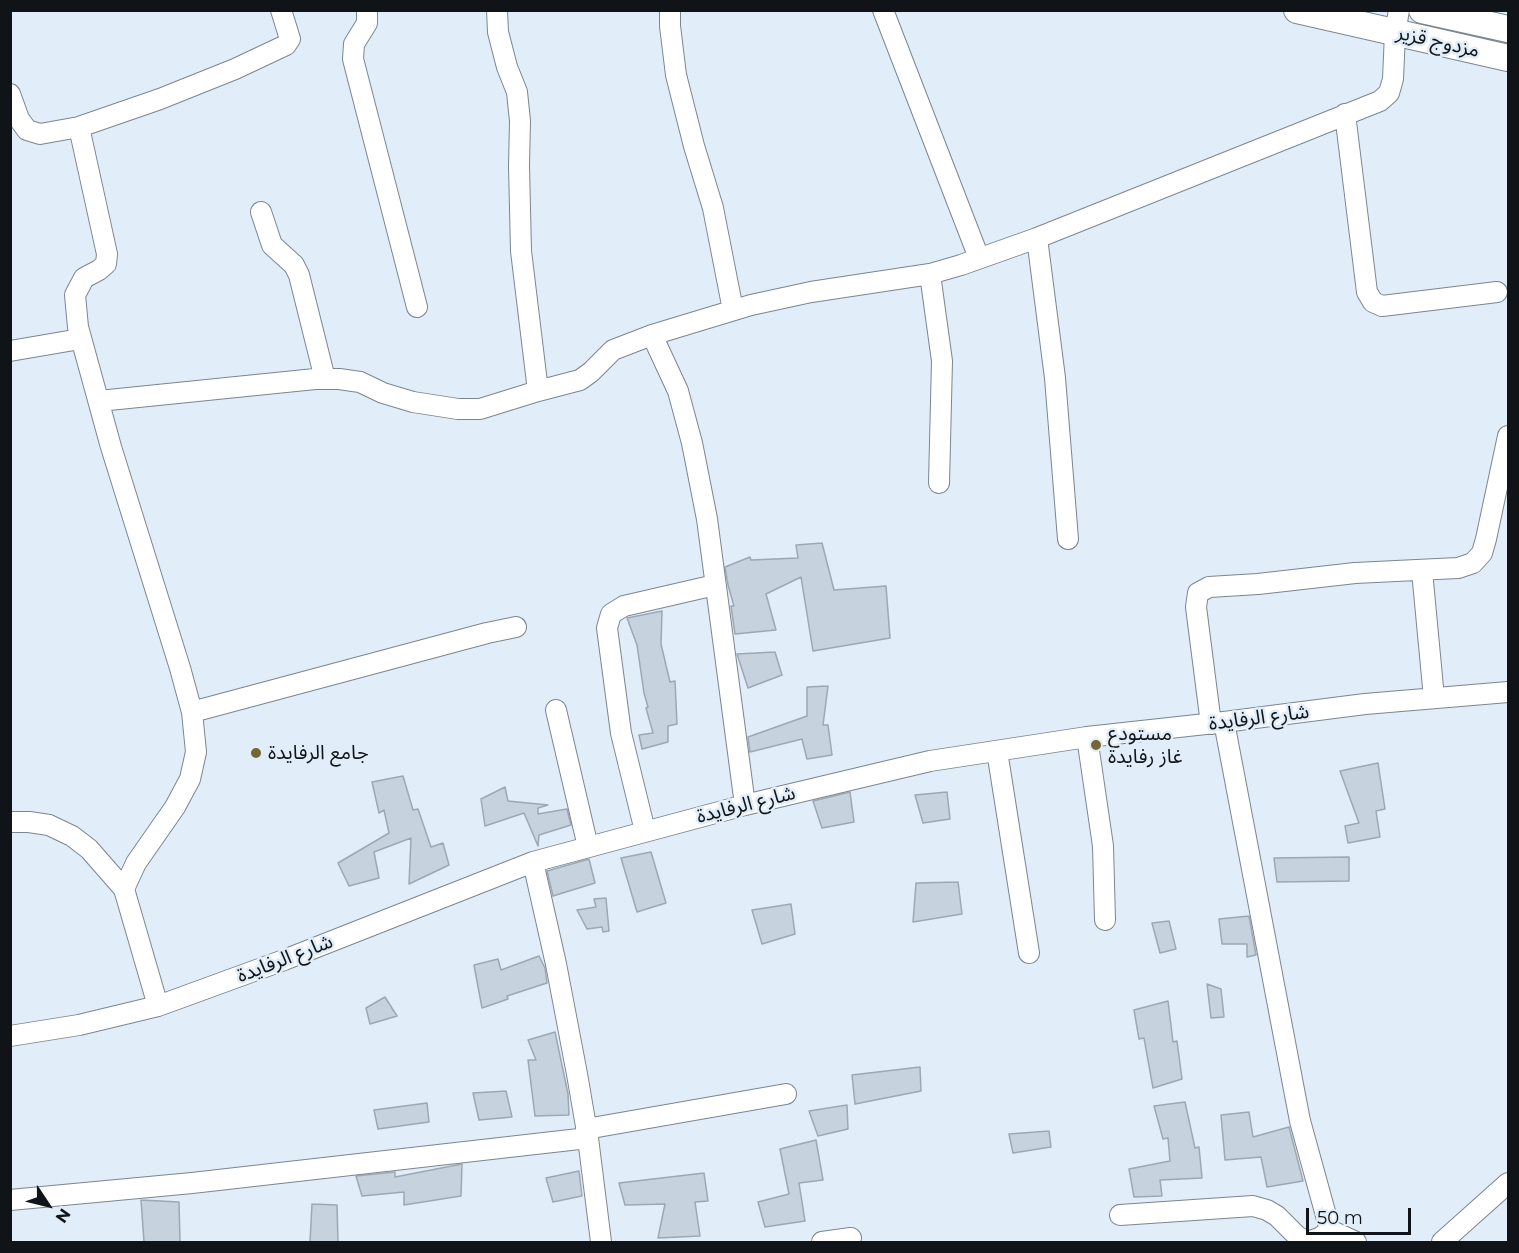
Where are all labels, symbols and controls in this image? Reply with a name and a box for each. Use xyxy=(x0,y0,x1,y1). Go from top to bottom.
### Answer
street label: مزدوج قزير xyxy=(1394,21,1482,63)
street label: شارع الرفايدة xyxy=(1207,700,1311,736)
place label: مستودع غاز رفايدة xyxy=(1108,722,1183,769)
marker: مستودع غاز رفايدة xyxy=(1089,738,1103,752)
place label: جامع الرفايدة xyxy=(268,741,369,765)
marker: جامع الرفايدة xyxy=(249,746,263,760)
street label: شارع الرفايدة xyxy=(694,781,798,829)
street label: شارع الرفايدة xyxy=(234,930,336,988)
north arrow xyxy=(18,1175,78,1235)
scale bar xyxy=(1309,1196,1414,1234)
text: N xyxy=(52,1205,75,1226)
text: 50 m xyxy=(1317,1207,1363,1229)

